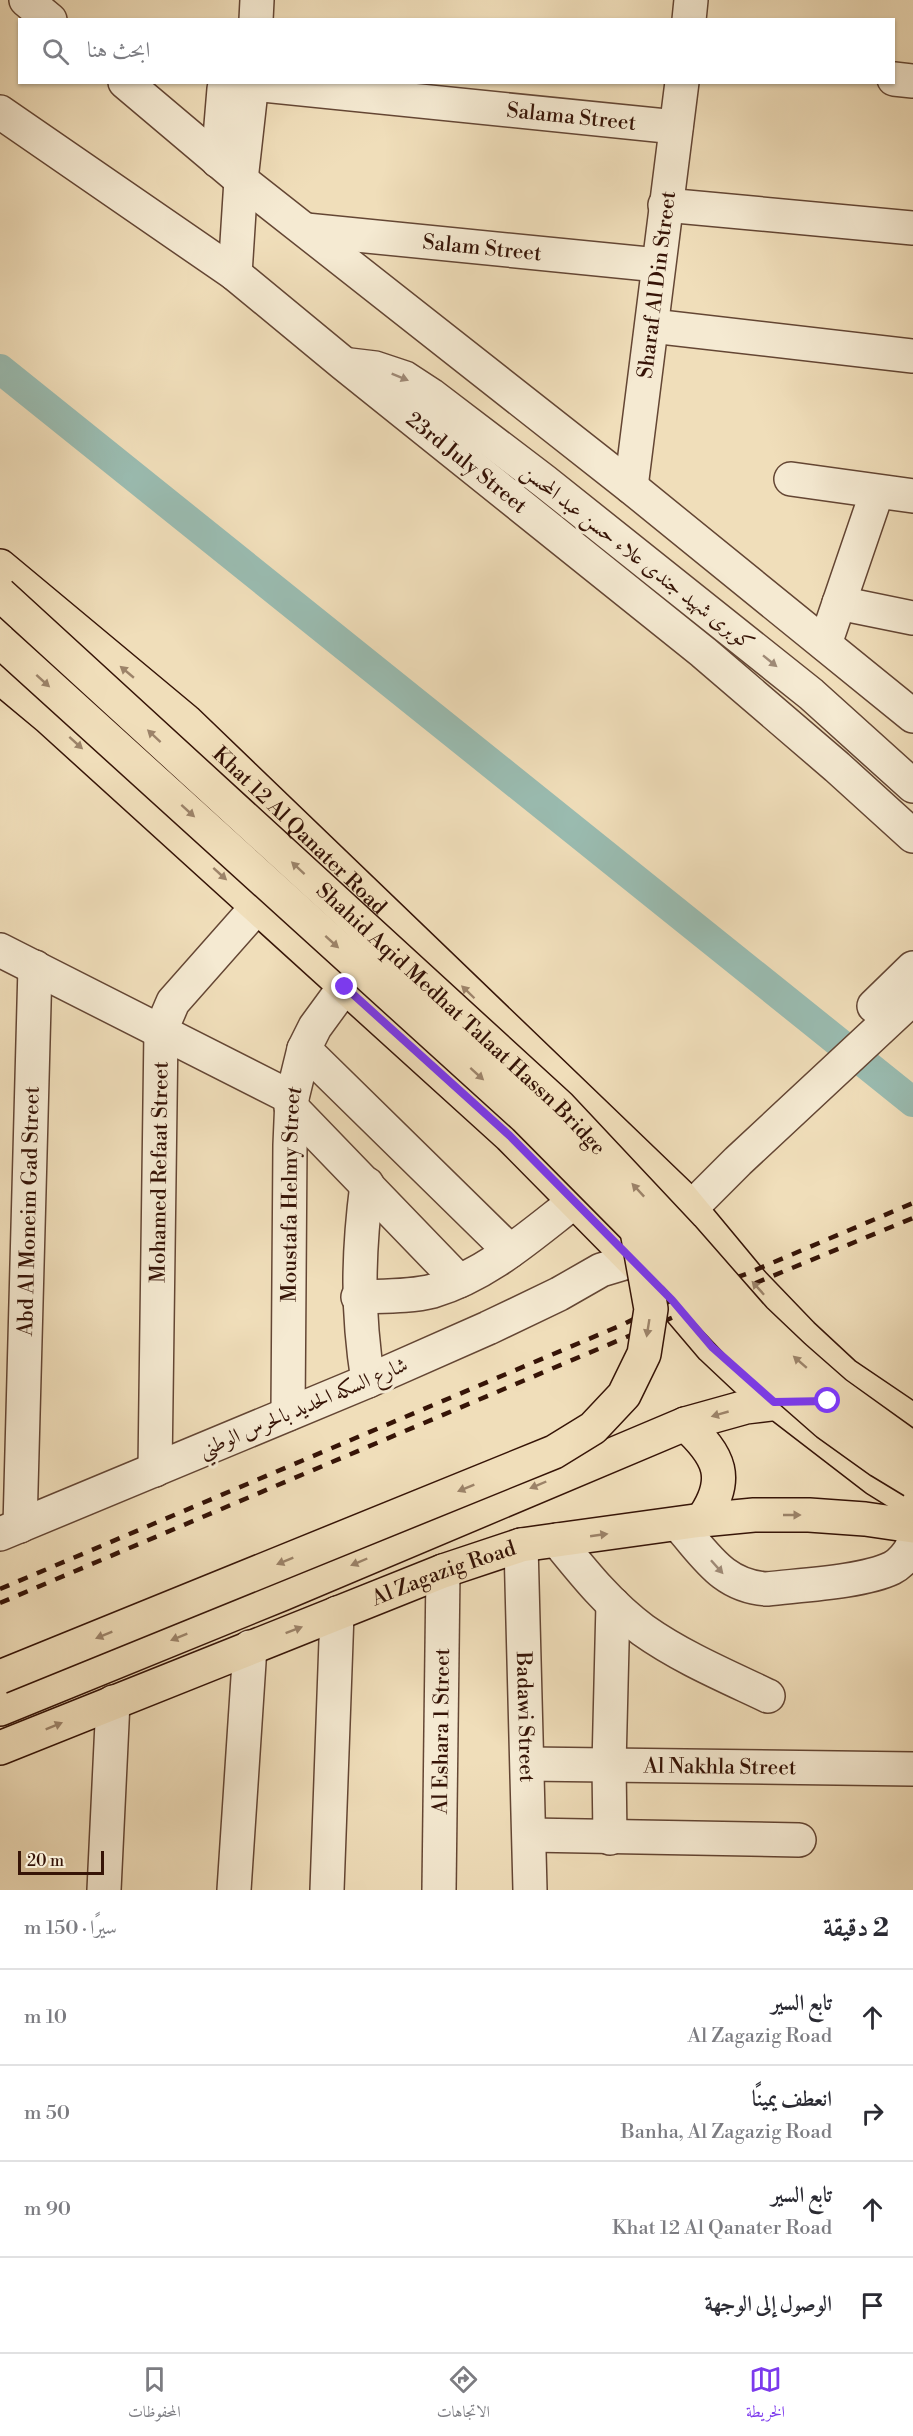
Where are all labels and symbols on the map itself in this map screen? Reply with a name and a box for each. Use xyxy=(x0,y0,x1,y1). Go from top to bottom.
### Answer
street label: Salama Street xyxy=(505,98,638,137)
street label: Sharaf Al Din Street xyxy=(633,189,682,380)
street label: Salam Street xyxy=(421,230,543,267)
one-way arrow xyxy=(391,373,409,382)
street label: 23rd July Street xyxy=(400,407,532,520)
street label: كوبرى شهيد جندى علاء حسن عبد المحسن xyxy=(516,459,759,657)
one-way arrow xyxy=(762,655,778,668)
one-way arrow xyxy=(120,666,135,679)
one-way arrow xyxy=(36,674,51,688)
one-way arrow xyxy=(147,729,162,743)
one-way arrow xyxy=(68,736,83,749)
street label: Khat 12 Al Qanater Road xyxy=(207,742,392,921)
one-way arrow xyxy=(180,804,195,817)
one-way arrow xyxy=(291,862,306,875)
one-way arrow xyxy=(213,867,228,881)
street label: Shahid Aqid Medhat Talaat Hassn Bridge xyxy=(310,878,611,1161)
one-way arrow xyxy=(325,935,340,949)
route end xyxy=(331,973,357,999)
one-way arrow xyxy=(462,986,476,1000)
street label: Mohamed Refaat Street xyxy=(146,1061,175,1283)
one-way arrow xyxy=(469,1066,483,1080)
street label: Moustafa Helmy Street xyxy=(277,1083,309,1302)
street label: Abd Al Moneim Gad Street xyxy=(13,1085,46,1337)
one-way arrow xyxy=(631,1182,645,1197)
one-way arrow xyxy=(752,1281,765,1296)
one-way arrow xyxy=(643,1319,652,1338)
street label: شارع السكه الحديد بالحرس الوطني xyxy=(195,1352,414,1469)
one-way arrow xyxy=(792,1356,808,1369)
route start xyxy=(814,1387,840,1413)
one-way arrow xyxy=(711,1410,729,1419)
one-way arrow xyxy=(529,1480,547,1490)
one-way arrow xyxy=(456,1483,474,1493)
one-way arrow xyxy=(783,1510,802,1520)
one-way arrow xyxy=(589,1530,608,1539)
street label: Al Zagazig Road xyxy=(367,1536,519,1613)
one-way arrow xyxy=(276,1557,294,1566)
one-way arrow xyxy=(350,1558,368,1567)
one-way arrow xyxy=(710,1560,724,1575)
one-way arrow xyxy=(285,1625,303,1634)
one-way arrow xyxy=(95,1630,113,1640)
one-way arrow xyxy=(170,1633,188,1642)
street label: Al Eshara 1 Street xyxy=(428,1647,456,1815)
street label: Badawi Street xyxy=(510,1650,539,1783)
one-way arrow xyxy=(46,1721,64,1731)
street label: Al Nakhla Street xyxy=(642,1753,797,1781)
scale bar xyxy=(18,1848,104,1876)

